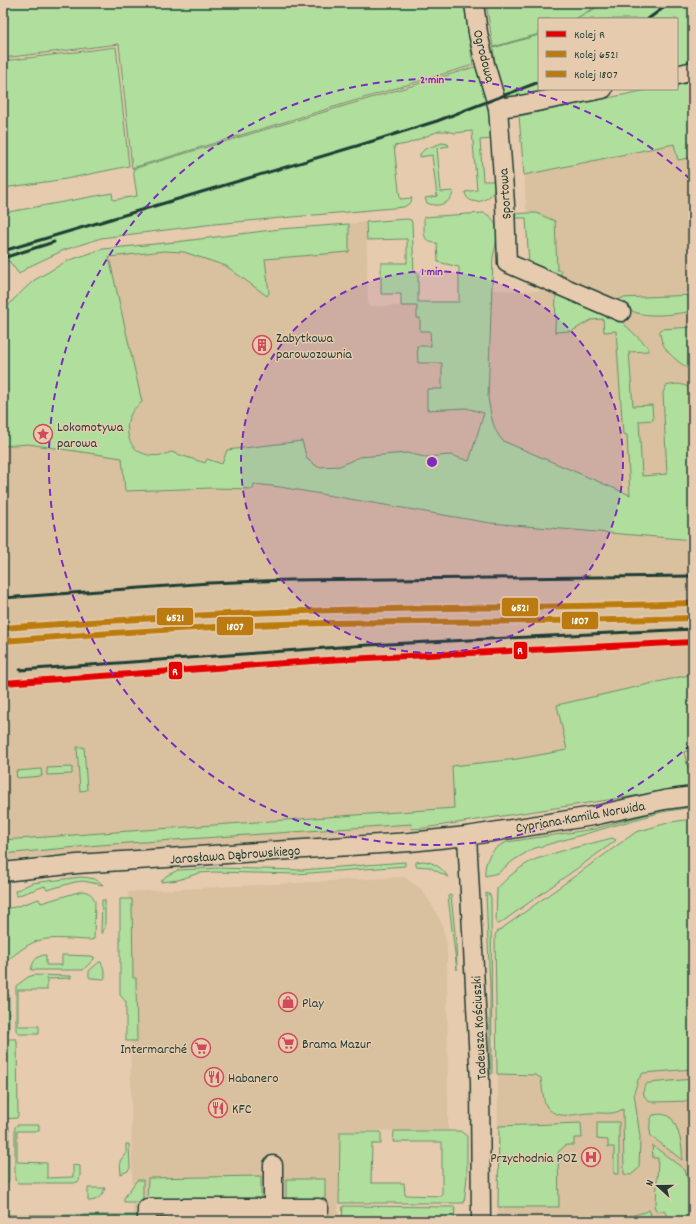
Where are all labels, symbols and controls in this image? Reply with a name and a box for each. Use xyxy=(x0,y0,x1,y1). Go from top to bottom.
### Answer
legend xyxy=(538,18,678,90)
text: Kolej R xyxy=(574,27,605,44)
street label: Ogrodowa xyxy=(467,28,499,86)
text: Kolej 6521 xyxy=(574,47,618,64)
text: Kolej 1807 xyxy=(574,67,618,84)
text: 2 min xyxy=(420,72,444,89)
street label: Sportowa xyxy=(494,167,518,220)
text: 1 min xyxy=(421,264,443,281)
place label: Zabytkowa parowozownia xyxy=(276,329,352,365)
building icon: Zabytkowa parowozownia xyxy=(251,334,273,356)
place label: Lokomotywa parowa xyxy=(57,418,124,454)
place icon: Lokomotywa parowa xyxy=(32,423,54,445)
centre of rings xyxy=(425,455,439,469)
line badge: 6521 xyxy=(501,597,539,617)
text: 6521 xyxy=(511,601,529,617)
line badge: 6521 xyxy=(156,607,194,626)
text: 6521 xyxy=(166,611,184,627)
line badge: 1807 xyxy=(561,611,599,630)
text: 1807 xyxy=(571,614,589,630)
line badge: 1807 xyxy=(216,616,254,636)
text: 1807 xyxy=(226,620,244,636)
line badge: R xyxy=(513,641,528,660)
text: R xyxy=(517,644,523,660)
line badge: R xyxy=(168,661,183,680)
text: R xyxy=(172,665,178,681)
street label: Cypriana Kamila Norwida xyxy=(514,797,647,839)
street label: Jarosława Dąbrowskiego xyxy=(169,841,301,871)
street label: Tadeusza Kościuszki xyxy=(467,975,493,1081)
shop icon: Play xyxy=(277,991,299,1013)
place label: Play xyxy=(302,994,324,1014)
supermarket icon: Brama Mazur xyxy=(277,1032,299,1054)
place label: Brama Mazur xyxy=(302,1035,372,1055)
supermarket icon: Intermarché xyxy=(190,1037,212,1059)
place label: Intermarché xyxy=(120,1040,187,1060)
restaurant icon: Habanero xyxy=(203,1066,225,1088)
place label: Habanero xyxy=(228,1069,278,1089)
restaurant icon: KFC xyxy=(207,1097,229,1119)
place label: KFC xyxy=(232,1100,252,1120)
hospital icon: Przychodnia POZ xyxy=(580,1146,602,1168)
place label: Przychodnia POZ xyxy=(490,1149,578,1169)
north arrow xyxy=(638,1166,678,1206)
text: N xyxy=(642,1177,659,1189)

